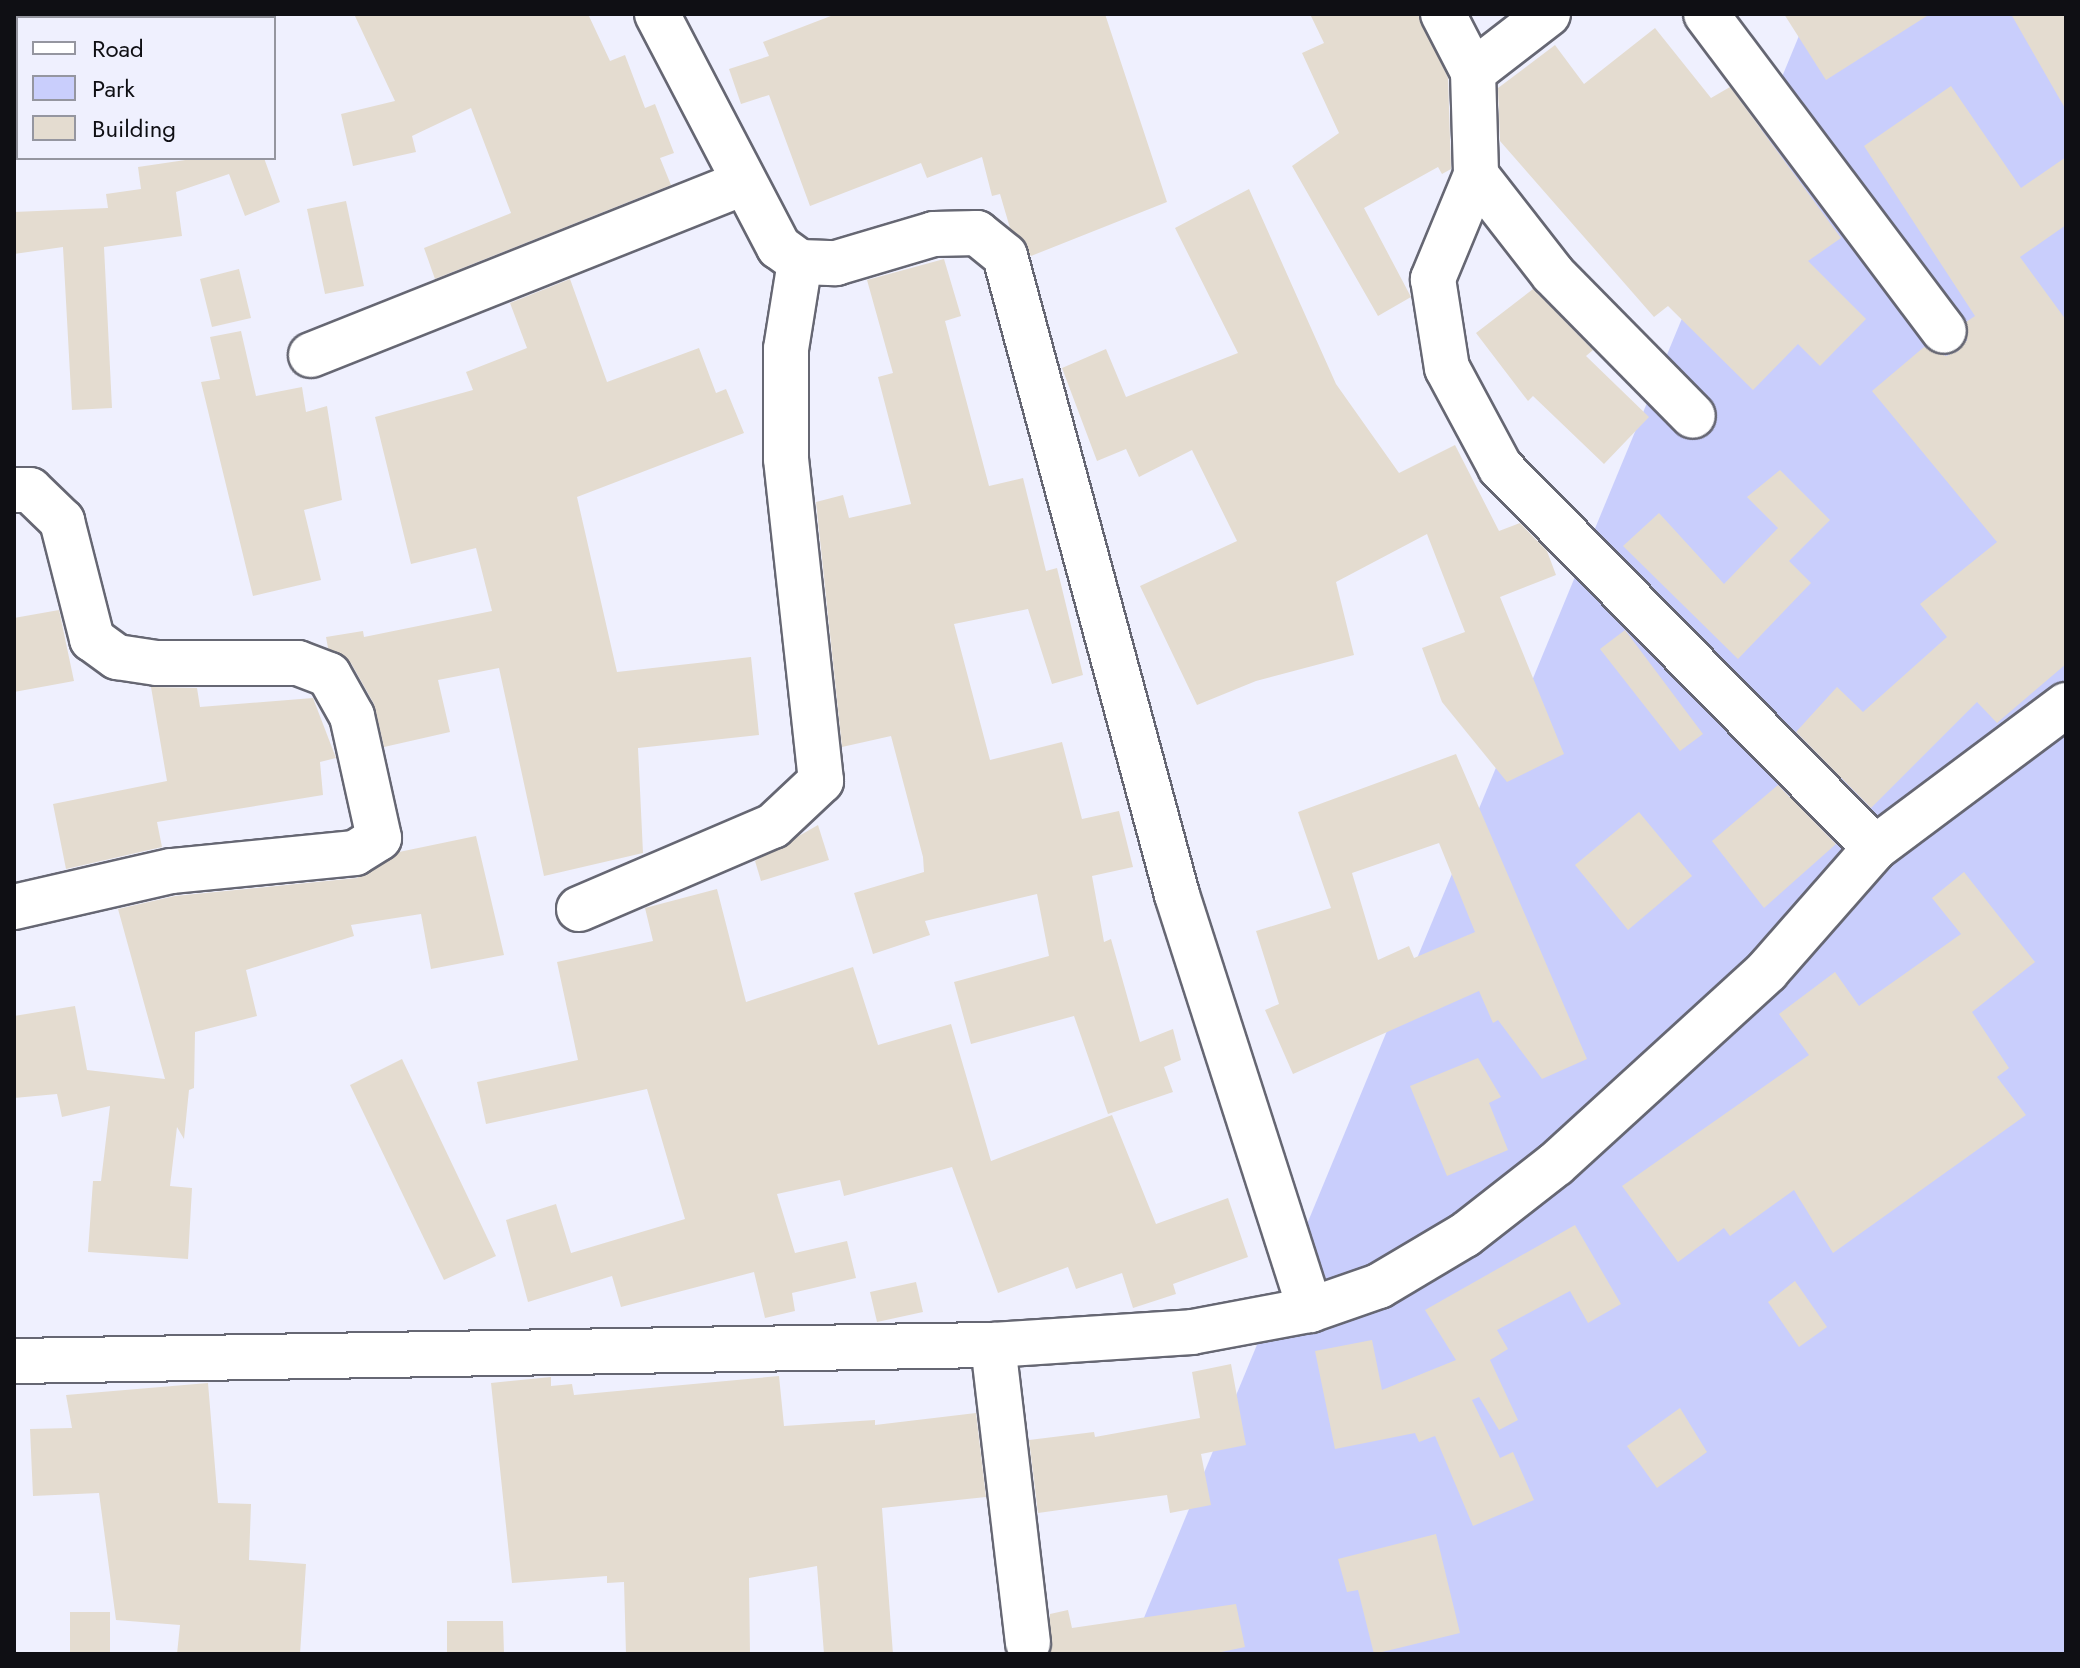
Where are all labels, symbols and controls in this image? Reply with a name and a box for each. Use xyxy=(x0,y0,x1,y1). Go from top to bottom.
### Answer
legend xyxy=(16,16,276,160)
text: Road xyxy=(92,31,144,66)
text: Park xyxy=(92,71,135,106)
text: Building xyxy=(92,111,176,146)

